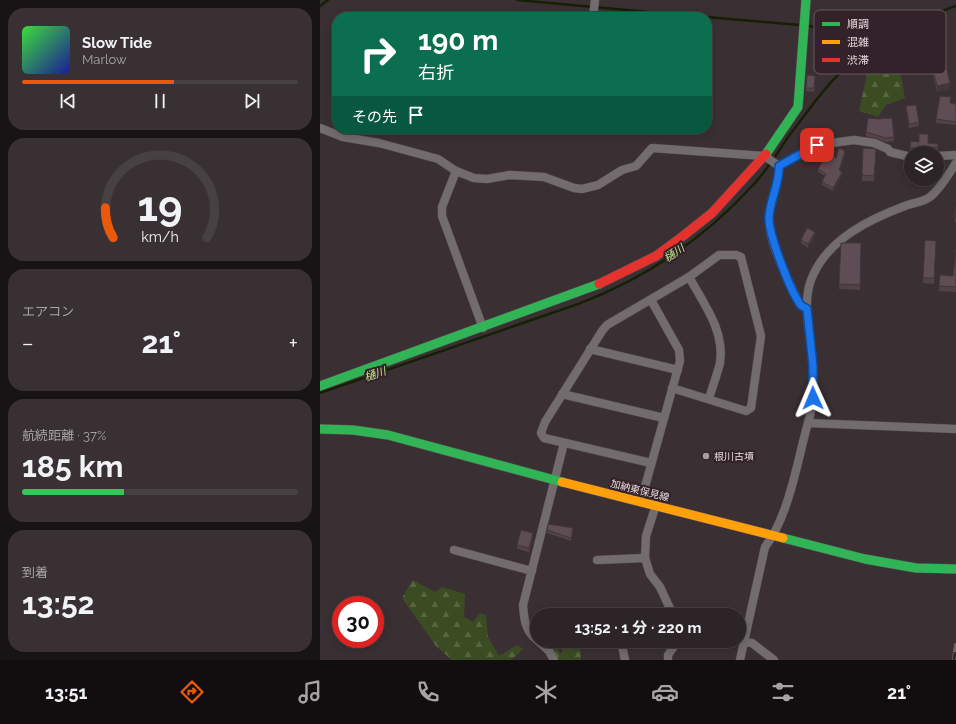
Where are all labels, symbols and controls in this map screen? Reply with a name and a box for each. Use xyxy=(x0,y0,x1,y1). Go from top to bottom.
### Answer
legend xyxy=(814,10,946,74)
text: 順調 xyxy=(847,18,869,31)
text: 190 m xyxy=(418,24,498,57)
icon: right xyxy=(352,28,404,80)
text: Slow Tide xyxy=(82,34,152,52)
text: 混雑 xyxy=(847,36,869,49)
text: Marlow xyxy=(82,52,127,67)
text: 渋滞 xyxy=(847,54,869,67)
text: 右折 xyxy=(418,62,454,83)
icon: previous xyxy=(57,90,79,112)
icon: pause xyxy=(149,90,171,112)
icon: next xyxy=(241,90,263,112)
icon: arrive xyxy=(405,104,427,126)
text: その先 xyxy=(352,108,397,126)
pin xyxy=(800,128,834,162)
icon: arrive xyxy=(806,134,828,156)
map controls xyxy=(904,146,944,186)
button: layers xyxy=(904,146,944,186)
text: 19 xyxy=(137,181,183,230)
text: km/h xyxy=(141,228,179,244)
water label: 樋川 xyxy=(662,241,688,265)
text: エアコン xyxy=(22,304,74,319)
text: 21° xyxy=(142,325,181,360)
text: − xyxy=(22,330,34,356)
text: + xyxy=(289,330,298,356)
water label: 樋川 xyxy=(363,364,389,384)
position arrow xyxy=(792,377,834,419)
text: 航続距離 · 37% xyxy=(22,428,106,443)
text: 185 km xyxy=(22,449,123,484)
marker: 根川古墳 xyxy=(701,451,711,461)
place label: 根川古墳 xyxy=(714,451,754,462)
street label: 加納東保見線 xyxy=(609,478,670,503)
text: 到着 xyxy=(22,565,48,580)
text: 13:52 xyxy=(22,586,95,621)
speed limit sign: 30 xyxy=(332,596,384,648)
text: 13:52 · 1 分 · 220 m xyxy=(574,619,702,637)
icon: directions xyxy=(178,678,206,706)
icon: music xyxy=(296,678,324,706)
icon: phone xyxy=(414,678,442,706)
icon: climate xyxy=(532,678,560,706)
icon: car xyxy=(651,678,679,706)
icon: filters xyxy=(769,678,797,706)
text: 13:51 xyxy=(45,682,87,703)
text: 21° xyxy=(887,682,911,703)

